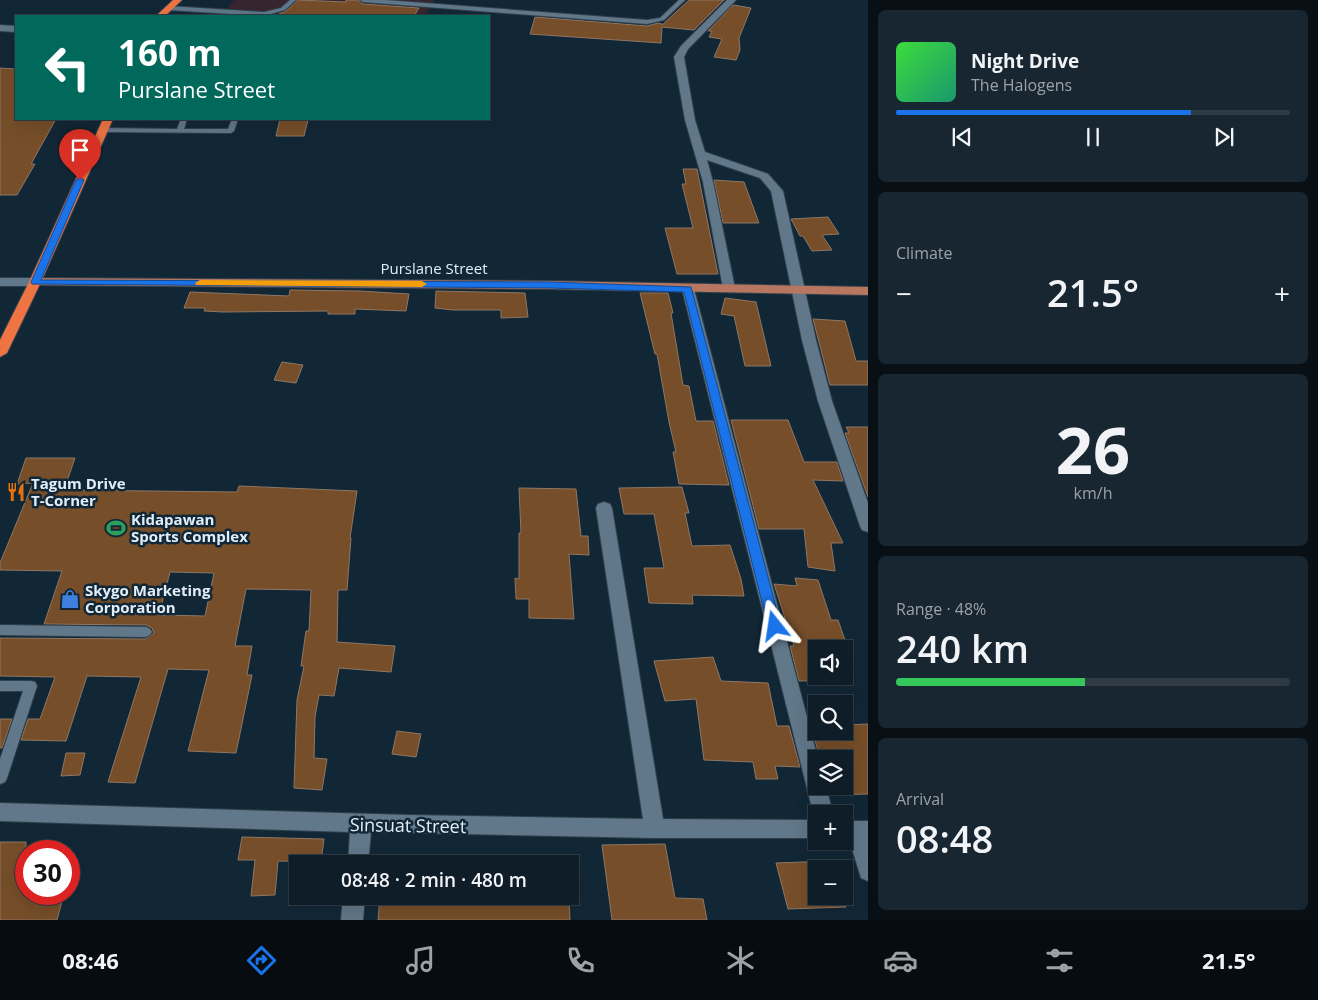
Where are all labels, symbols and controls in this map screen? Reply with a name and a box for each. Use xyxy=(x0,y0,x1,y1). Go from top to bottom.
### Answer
text: 160 m xyxy=(118,29,222,76)
icon: left xyxy=(35,35,100,100)
text: Night Drive xyxy=(971,48,1079,74)
text: Purslane Street xyxy=(118,74,275,104)
text: The Halogens xyxy=(971,74,1072,96)
icon: previous xyxy=(948,123,976,151)
icon: pause xyxy=(1079,123,1107,151)
icon: next xyxy=(1210,123,1238,151)
pin xyxy=(59,129,101,180)
icon: arrive xyxy=(66,136,94,164)
text: Climate xyxy=(896,242,953,264)
street label: Purslane Street xyxy=(380,258,488,278)
text: 21.5° xyxy=(1047,266,1139,318)
text: − xyxy=(896,274,912,312)
text: + xyxy=(1274,274,1290,312)
text: 26 xyxy=(1056,405,1130,493)
place label: Tagum Drive T-Corner xyxy=(31,473,126,510)
restaurant icon: Tagum Drive T-Corner xyxy=(5,481,27,503)
text: km/h xyxy=(1074,482,1112,504)
place label: Kidapawan Sports Complex xyxy=(131,509,248,546)
sports icon: Kidapawan Sports Complex xyxy=(105,517,127,539)
place label: Skygo Marketing Corporation xyxy=(85,580,211,617)
shop icon: Skygo Marketing Corporation xyxy=(59,588,81,610)
text: Range · 48% xyxy=(896,598,986,620)
position arrow xyxy=(748,599,800,651)
text: 240 km xyxy=(896,622,1029,674)
map controls xyxy=(808,640,853,905)
button: sound xyxy=(808,640,853,685)
button: search xyxy=(808,695,853,740)
button: layers xyxy=(808,750,853,795)
text: Arrival xyxy=(896,788,944,810)
button: + xyxy=(808,805,853,850)
street label: Sinsuat Street xyxy=(350,812,466,838)
text: 08:48 xyxy=(896,812,993,864)
speed limit sign: 30 xyxy=(15,840,80,905)
button: − xyxy=(808,860,853,905)
text: 08:48 · 2 min · 480 m xyxy=(341,867,527,893)
icon: directions xyxy=(244,943,279,978)
icon: music xyxy=(403,943,438,978)
icon: phone xyxy=(563,943,598,978)
icon: climate xyxy=(723,943,758,978)
icon: car xyxy=(883,943,918,978)
icon: filters xyxy=(1042,943,1077,978)
text: 08:46 xyxy=(62,945,119,975)
text: 21.5° xyxy=(1202,945,1256,975)

